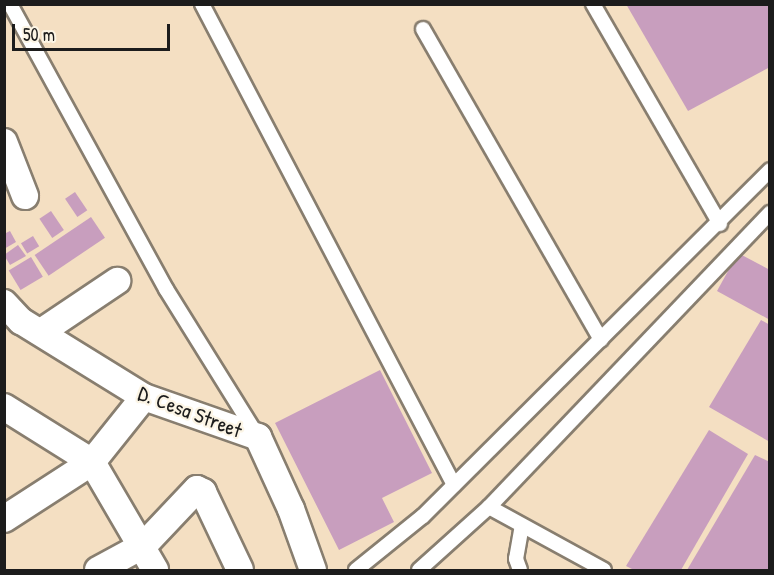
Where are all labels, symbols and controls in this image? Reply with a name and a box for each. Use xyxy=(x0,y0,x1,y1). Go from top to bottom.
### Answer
scale bar xyxy=(15,12,172,50)
text: 50 m xyxy=(23,22,55,47)
street label: D. Cesa Street xyxy=(135,381,245,443)

